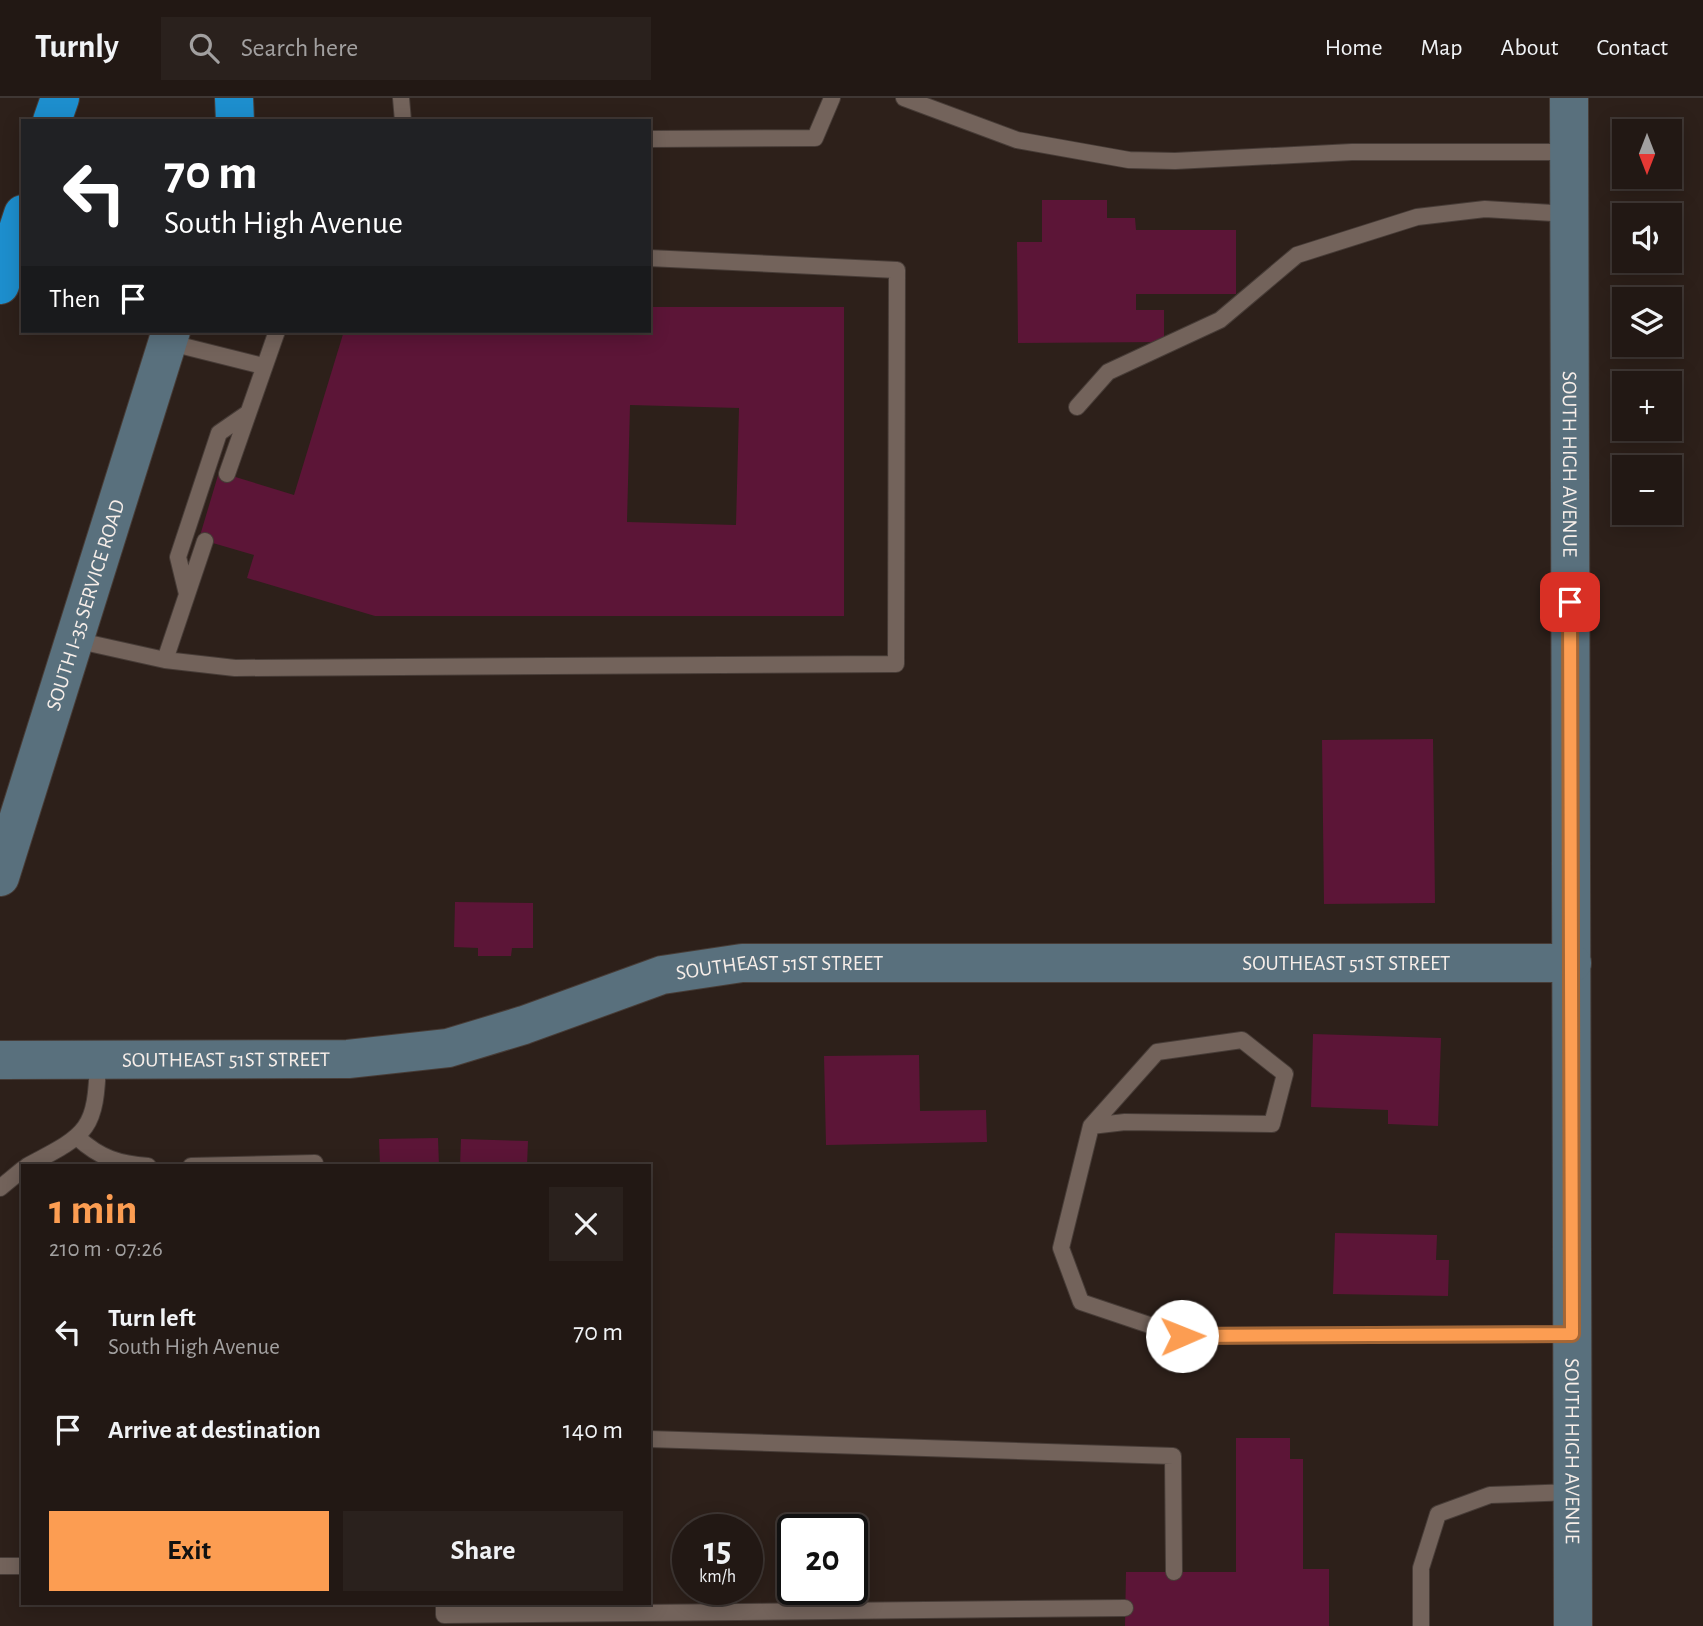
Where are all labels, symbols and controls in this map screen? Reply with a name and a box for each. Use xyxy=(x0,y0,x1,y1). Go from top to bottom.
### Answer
search box xyxy=(161,17,651,80)
icon: search xyxy=(185,29,223,67)
text: Turnly xyxy=(35,31,119,64)
text: Search here xyxy=(241,35,358,61)
text: Home xyxy=(1325,36,1383,60)
text: Map xyxy=(1421,36,1463,60)
text: About xyxy=(1501,36,1558,60)
text: Contact xyxy=(1596,36,1668,60)
north arrow xyxy=(1612,119,1682,189)
map controls xyxy=(1612,119,1682,525)
icon: left xyxy=(49,147,140,238)
text: 70 m xyxy=(164,149,258,198)
button: sound xyxy=(1612,203,1682,273)
text: South High Avenue xyxy=(164,207,403,239)
icon: arrive xyxy=(114,280,152,318)
text: Then xyxy=(49,286,100,312)
button: layers xyxy=(1612,287,1682,357)
street label: SOUTH HIGH AVENUE xyxy=(1559,371,1580,557)
button: + xyxy=(1612,371,1682,441)
button: − xyxy=(1612,455,1682,525)
street label: SOUTH I-35 SERVICE ROAD xyxy=(43,497,129,713)
pin xyxy=(1540,572,1600,632)
icon: arrive xyxy=(1551,583,1589,621)
street label: SOUTHEAST 51ST STREET xyxy=(675,952,883,984)
street label: SOUTHEAST 51ST STREET xyxy=(1242,953,1450,974)
street label: SOUTHEAST 51ST STREET xyxy=(122,1049,330,1071)
button: close xyxy=(549,1187,623,1261)
text: 1 min xyxy=(49,1189,138,1231)
text: 210 m · 07:26 xyxy=(49,1238,163,1261)
position arrow xyxy=(1145,1299,1219,1373)
text: Turn left xyxy=(108,1305,196,1331)
icon: left xyxy=(49,1313,87,1351)
text: 70 m xyxy=(573,1319,623,1345)
text: South High Avenue xyxy=(108,1336,280,1359)
street label: SOUTH HIGH AVENUE xyxy=(1561,1358,1583,1544)
icon: arrive xyxy=(49,1411,87,1449)
text: Arrive at destination xyxy=(108,1417,321,1443)
text: 140 m xyxy=(563,1417,623,1443)
button: Exit xyxy=(49,1511,329,1591)
button: Share xyxy=(343,1511,623,1591)
speed limit sign: 20 xyxy=(777,1514,868,1605)
text: 15 xyxy=(704,1533,731,1568)
text: km/h xyxy=(699,1568,736,1586)

